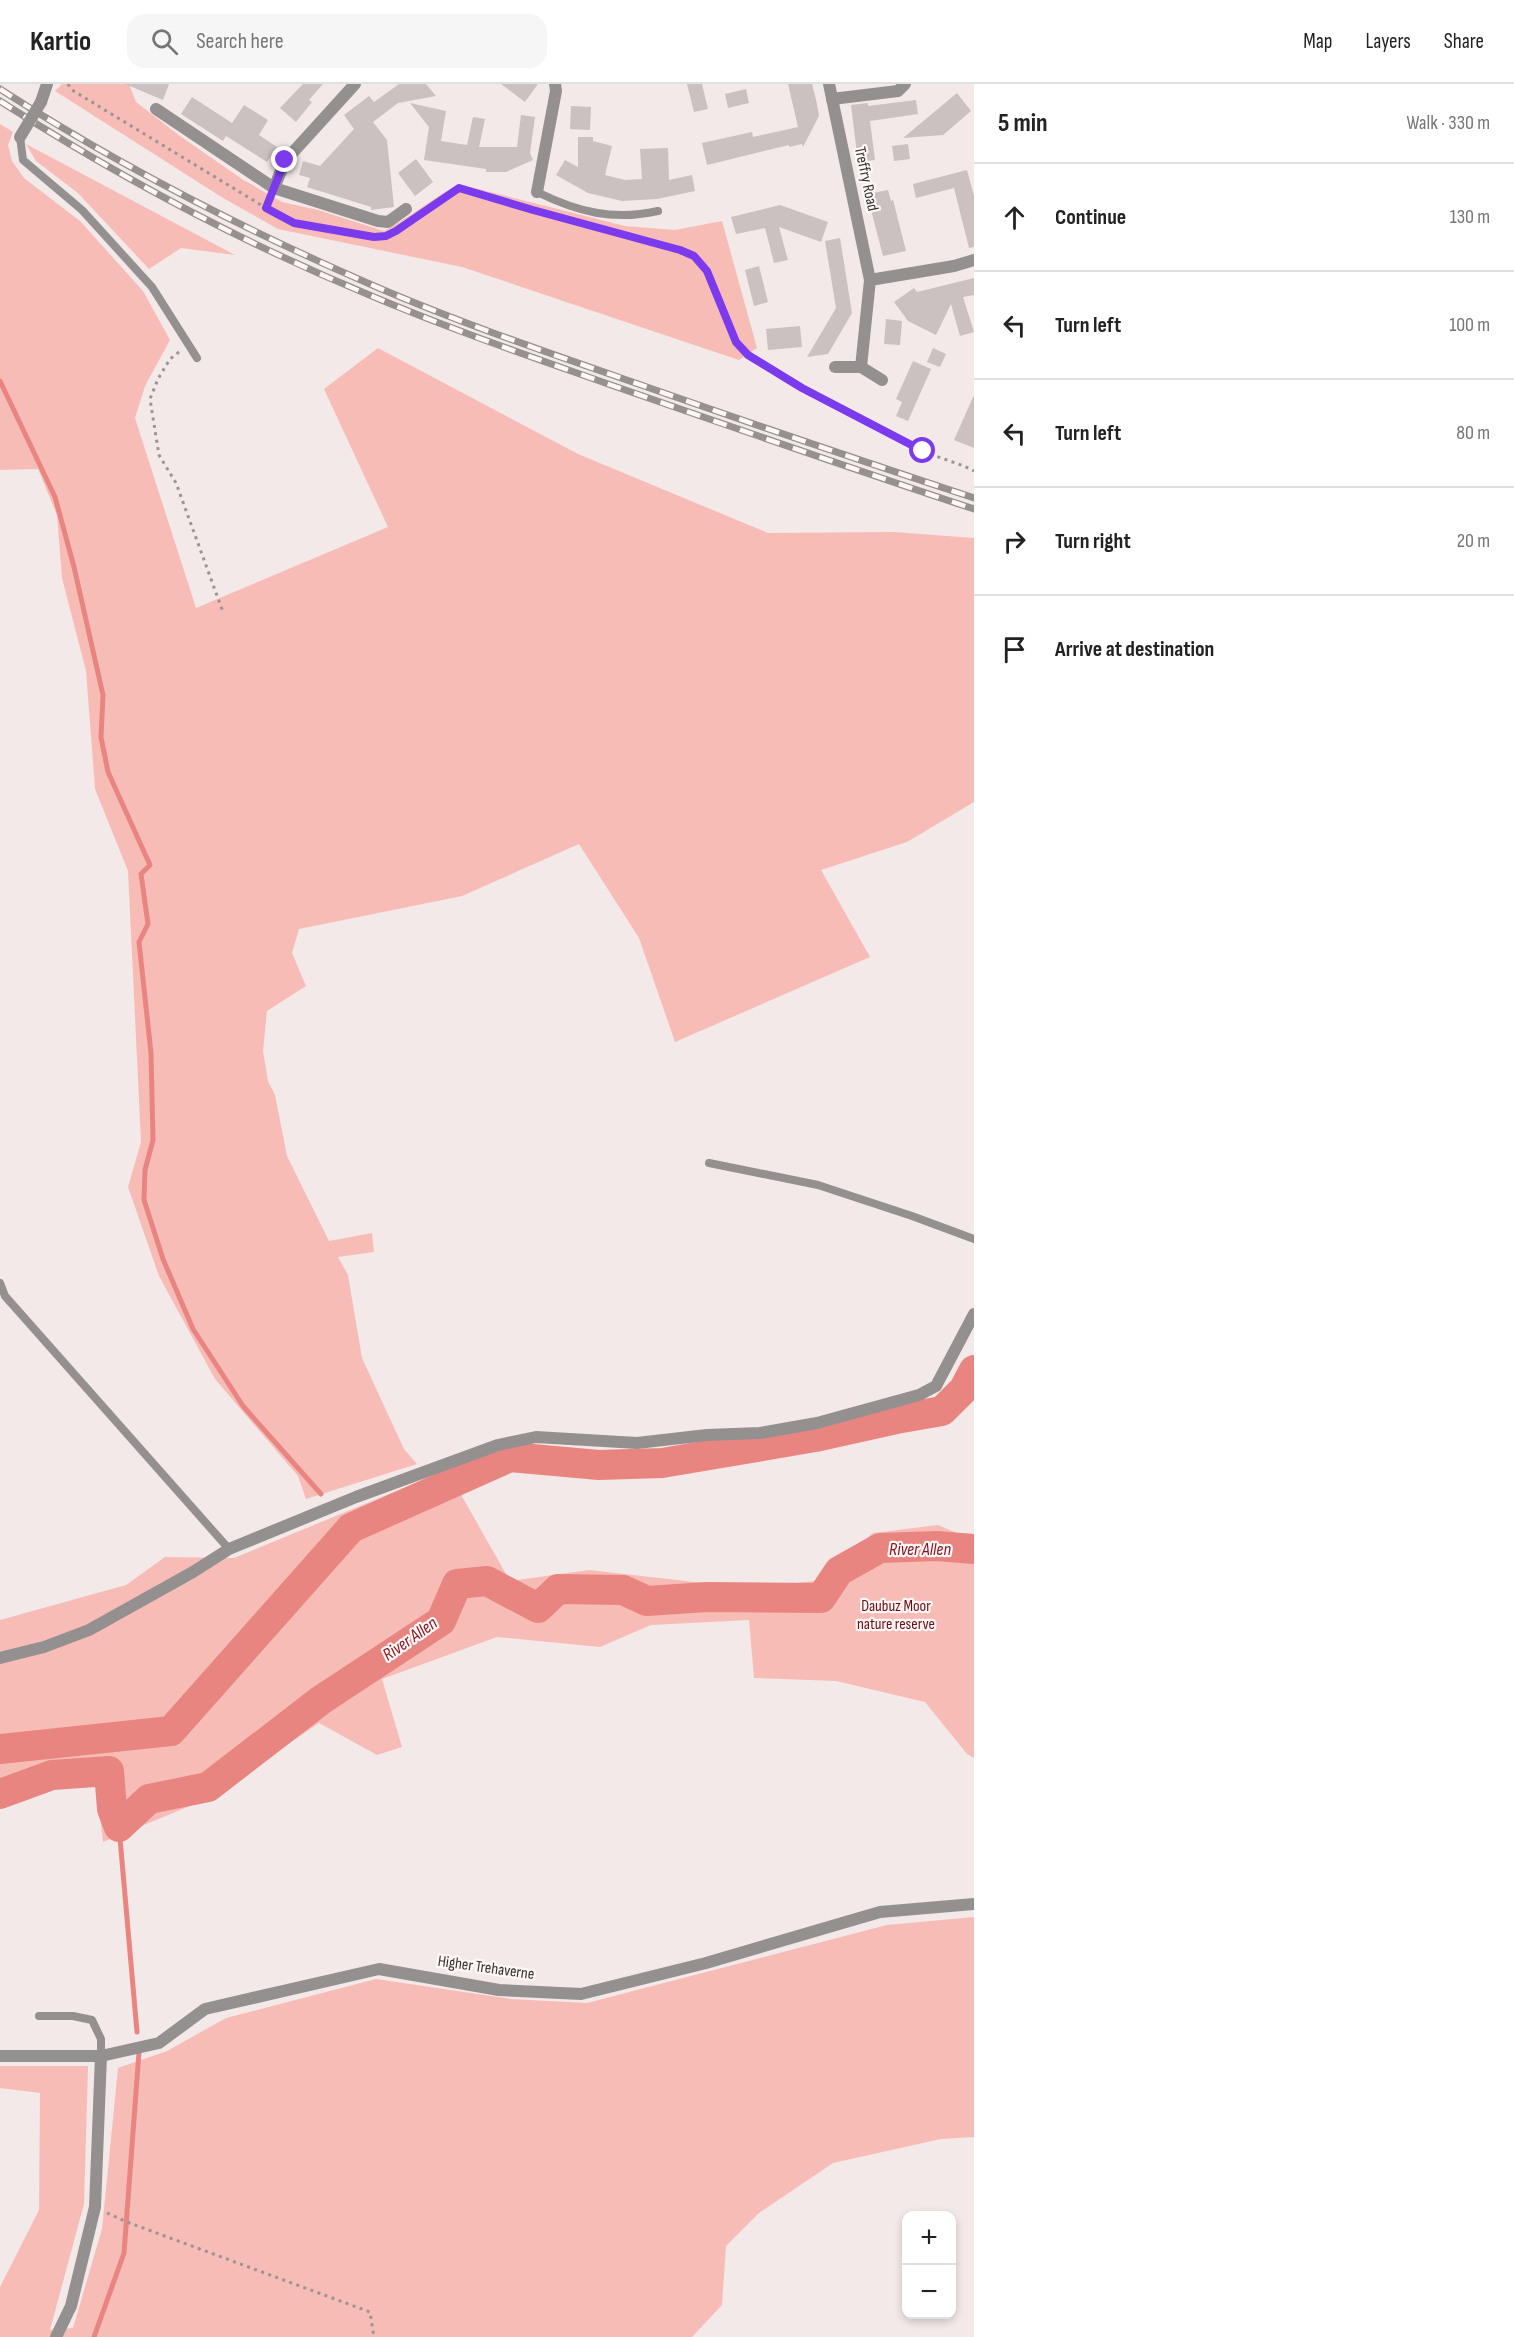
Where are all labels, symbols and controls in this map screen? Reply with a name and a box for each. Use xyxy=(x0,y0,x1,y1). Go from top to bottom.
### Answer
search box xyxy=(127,14,547,68)
text: Kartio xyxy=(30,25,91,58)
icon: search xyxy=(148,25,181,58)
text: Search here xyxy=(196,28,284,55)
text: Map xyxy=(1303,29,1332,54)
text: Layers xyxy=(1365,29,1411,54)
text: Share xyxy=(1444,29,1484,54)
text: 5 min xyxy=(998,108,1048,139)
text: Walk · 330 m xyxy=(1406,111,1490,135)
street label: Treffry Road xyxy=(850,145,882,213)
route end xyxy=(271,146,297,172)
icon: ahead xyxy=(998,201,1031,234)
text: Continue xyxy=(1055,204,1126,231)
text: 130 m xyxy=(1450,205,1490,229)
icon: left xyxy=(998,309,1031,342)
text: Turn left xyxy=(1055,312,1121,339)
text: 100 m xyxy=(1449,313,1490,337)
icon: left xyxy=(998,417,1031,450)
text: Turn left xyxy=(1055,420,1121,447)
text: 80 m xyxy=(1456,421,1490,445)
route start xyxy=(909,437,935,463)
icon: right xyxy=(998,525,1031,558)
text: Turn right xyxy=(1055,528,1131,555)
text: 20 m xyxy=(1457,529,1490,553)
icon: arrive xyxy=(998,633,1031,666)
text: Arrive at destination xyxy=(1055,636,1214,663)
water label: River Allen xyxy=(889,1539,951,1560)
park label: Daubuz Moor nature reserve xyxy=(857,1597,935,1634)
water label: River Allen xyxy=(379,1612,442,1665)
street label: Higher Trehaverne xyxy=(437,1952,535,1984)
map controls xyxy=(902,2211,956,2319)
button: + xyxy=(902,2211,956,2265)
button: − xyxy=(902,2265,956,2319)

